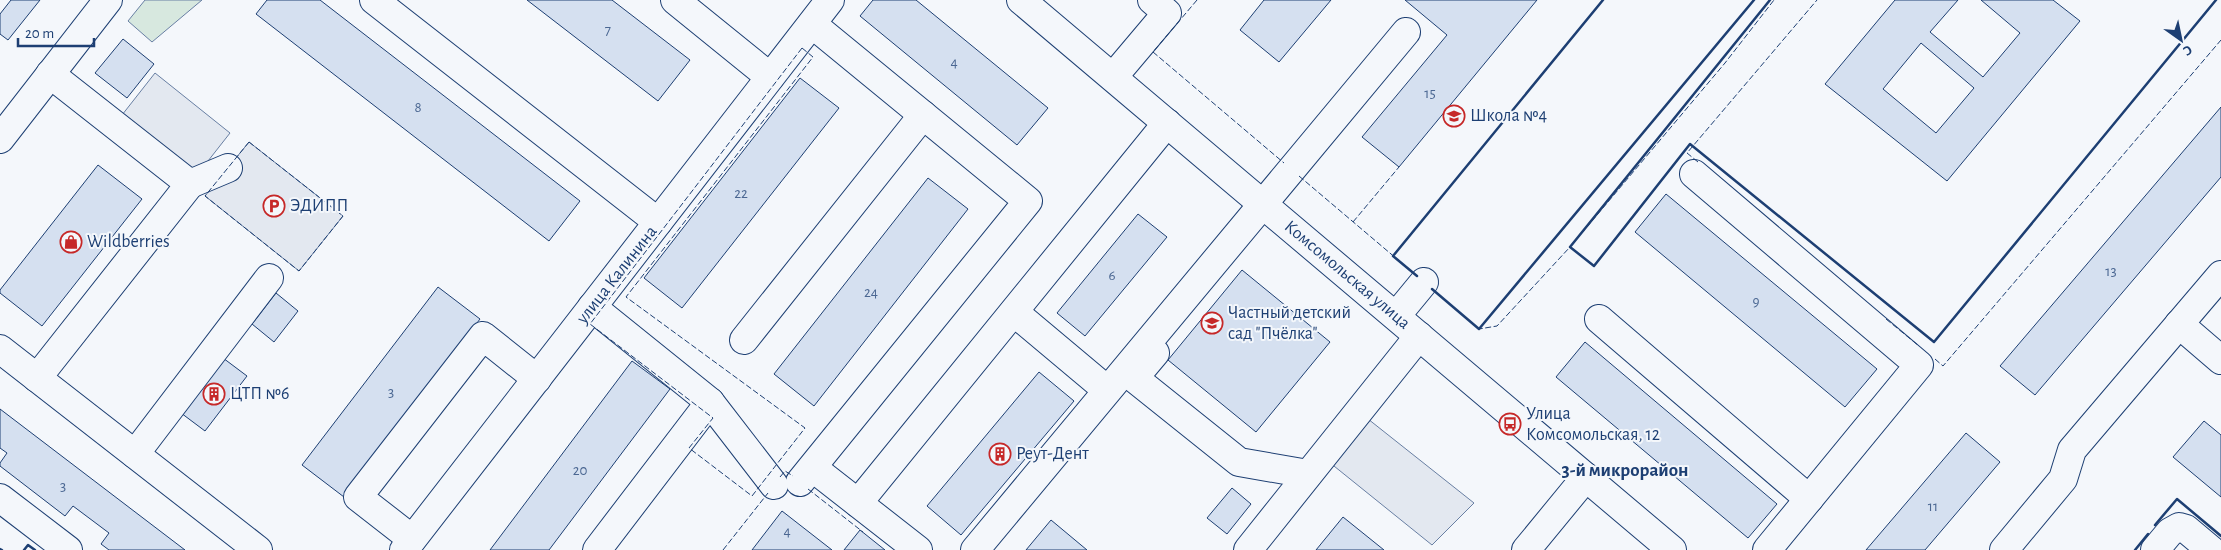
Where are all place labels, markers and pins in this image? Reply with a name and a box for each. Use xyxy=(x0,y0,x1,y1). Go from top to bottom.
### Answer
school or university icon: Школа №4 xyxy=(1442,104,1466,128)
place label: Школа №4 xyxy=(1470,107,1547,125)
parking icon: ЭДИПП xyxy=(262,194,286,218)
place label: ЭДИПП xyxy=(290,197,348,215)
shop icon: Wildberries xyxy=(59,230,83,254)
place label: Wildberries xyxy=(87,233,170,251)
place label: Частный детский сад "Пчёлка" xyxy=(1228,304,1351,343)
school or university icon: Частный детский сад "Пчёлка" xyxy=(1200,311,1224,335)
building icon: ЦТП №6 xyxy=(202,382,226,406)
place label: ЦТП №6 xyxy=(230,385,289,403)
place label: Улица Комсомольская, 12 xyxy=(1526,405,1660,444)
bus stop icon: Улица Комсомольская, 12 xyxy=(1498,412,1522,436)
building icon: Реут-Дент xyxy=(988,442,1012,466)
place label: Реут-Дент xyxy=(1016,445,1089,463)

